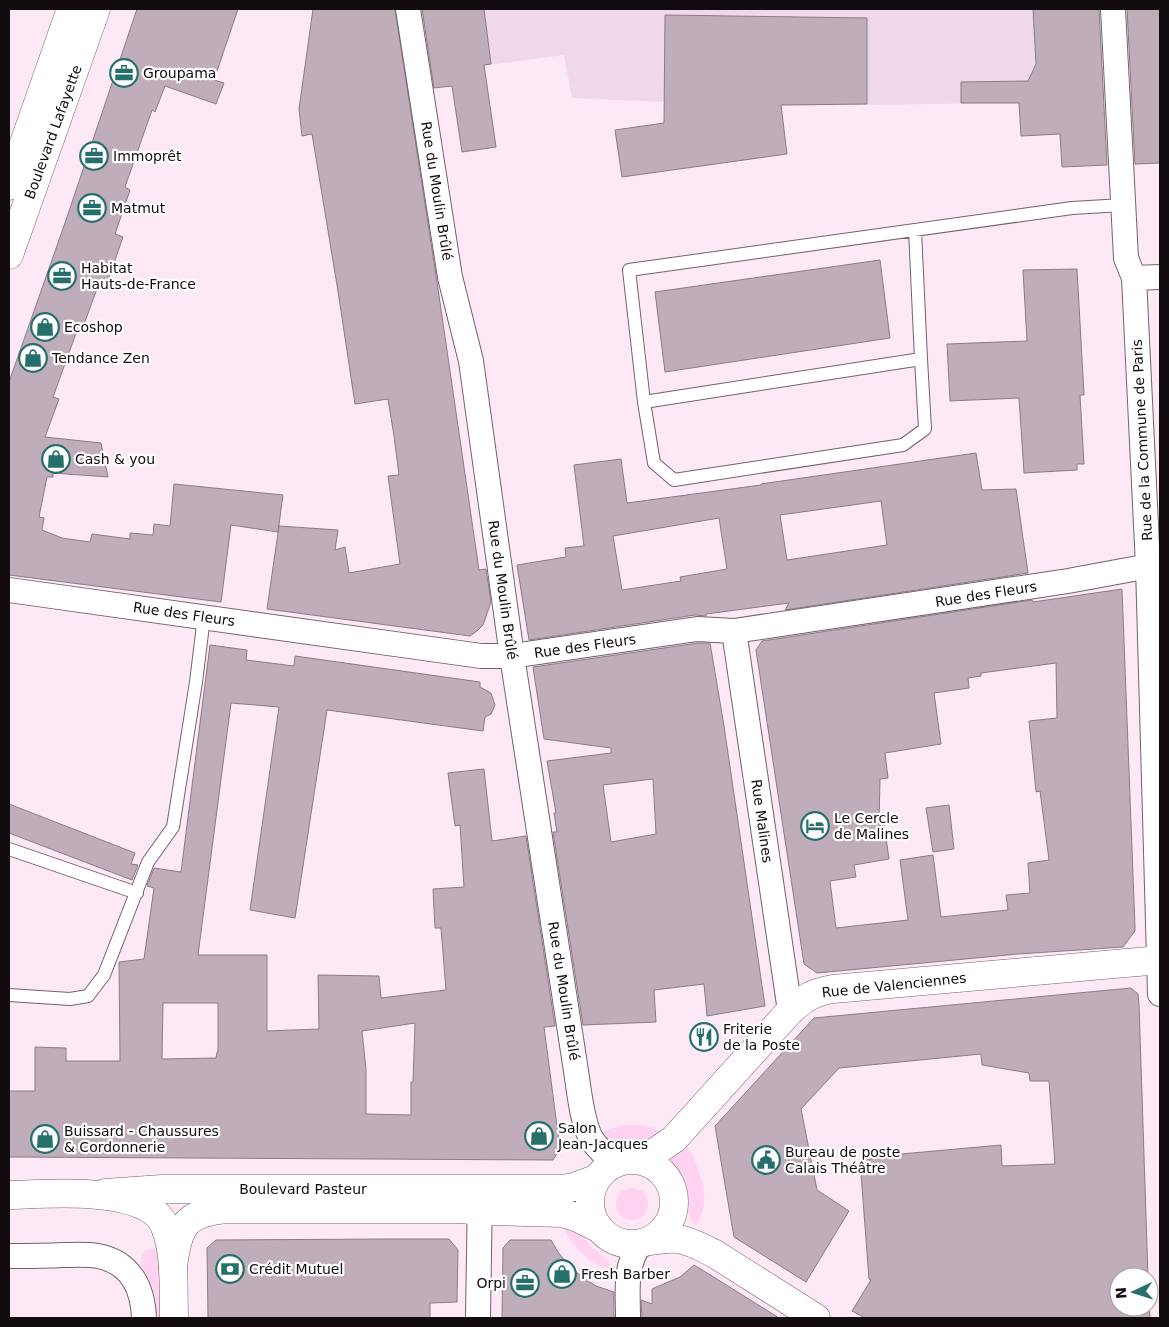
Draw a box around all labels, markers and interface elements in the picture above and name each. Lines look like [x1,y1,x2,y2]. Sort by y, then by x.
office icon: Groupama [109,58,139,88]
street label: Boulevard Lafayette [21,63,85,201]
place label: Groupama [143,65,216,81]
street label: Rue du Moulin Brûlé [418,120,456,262]
office icon: Immoprêt [79,141,109,171]
place label: Immoprêt [113,148,182,164]
office icon: Matmut [77,193,107,223]
place label: Matmut [111,200,166,216]
place label: Habitat Hauts-de-France [81,260,196,292]
office icon: Habitat Hauts-de-France [47,261,77,291]
shop icon: Ecoshop [30,312,60,342]
place label: Ecoshop [64,319,123,335]
street label: Rue de la Commune de Paris [1129,339,1155,541]
shop icon: Tendance Zen [18,343,48,373]
place label: Tendance Zen [51,350,150,366]
shop icon: Cash & you [41,444,71,474]
place label: Cash & you [75,451,155,467]
street label: Rue du Moulin Brûlé [485,519,521,661]
street label: Rue des Fleurs [934,578,1038,610]
street label: Rue des Fleurs [132,599,236,629]
street label: Rue des Fleurs [533,631,637,661]
street label: Rue Malines [748,778,776,864]
place label: Le Cercle de Malines [834,810,909,842]
hotel icon: Le Cercle de Malines [800,811,830,841]
street label: Rue du Moulin Brûlé [545,920,583,1062]
street label: Rue de Valenciennes [821,969,967,1001]
place label: Friterie de la Poste [723,1021,800,1053]
restaurant icon: Friterie de la Poste [689,1022,719,1052]
place label: Salon Jean-Jacques [557,1120,648,1152]
shop icon: Salon Jean-Jacques [524,1121,554,1151]
place label: Buissard - Chaussures & Cordonnerie [64,1123,219,1155]
shop icon: Buissard - Chaussures & Cordonnerie [30,1124,60,1154]
place label: Bureau de poste Calais Théâtre [785,1144,900,1176]
public building icon: Bureau de poste Calais Théâtre [751,1145,781,1175]
street label: Boulevard Pasteur [239,1181,367,1197]
bank icon: Crédit Mutuel [215,1254,245,1284]
shop icon: Fresh Barber [547,1259,577,1289]
place label: Crédit Mutuel [249,1261,343,1277]
place label: Fresh Barber [581,1266,670,1282]
north arrow [1109,1267,1159,1317]
office icon: Orpi [510,1268,540,1298]
place label: Orpi [476,1275,506,1291]
text: N [1113,1287,1129,1299]

